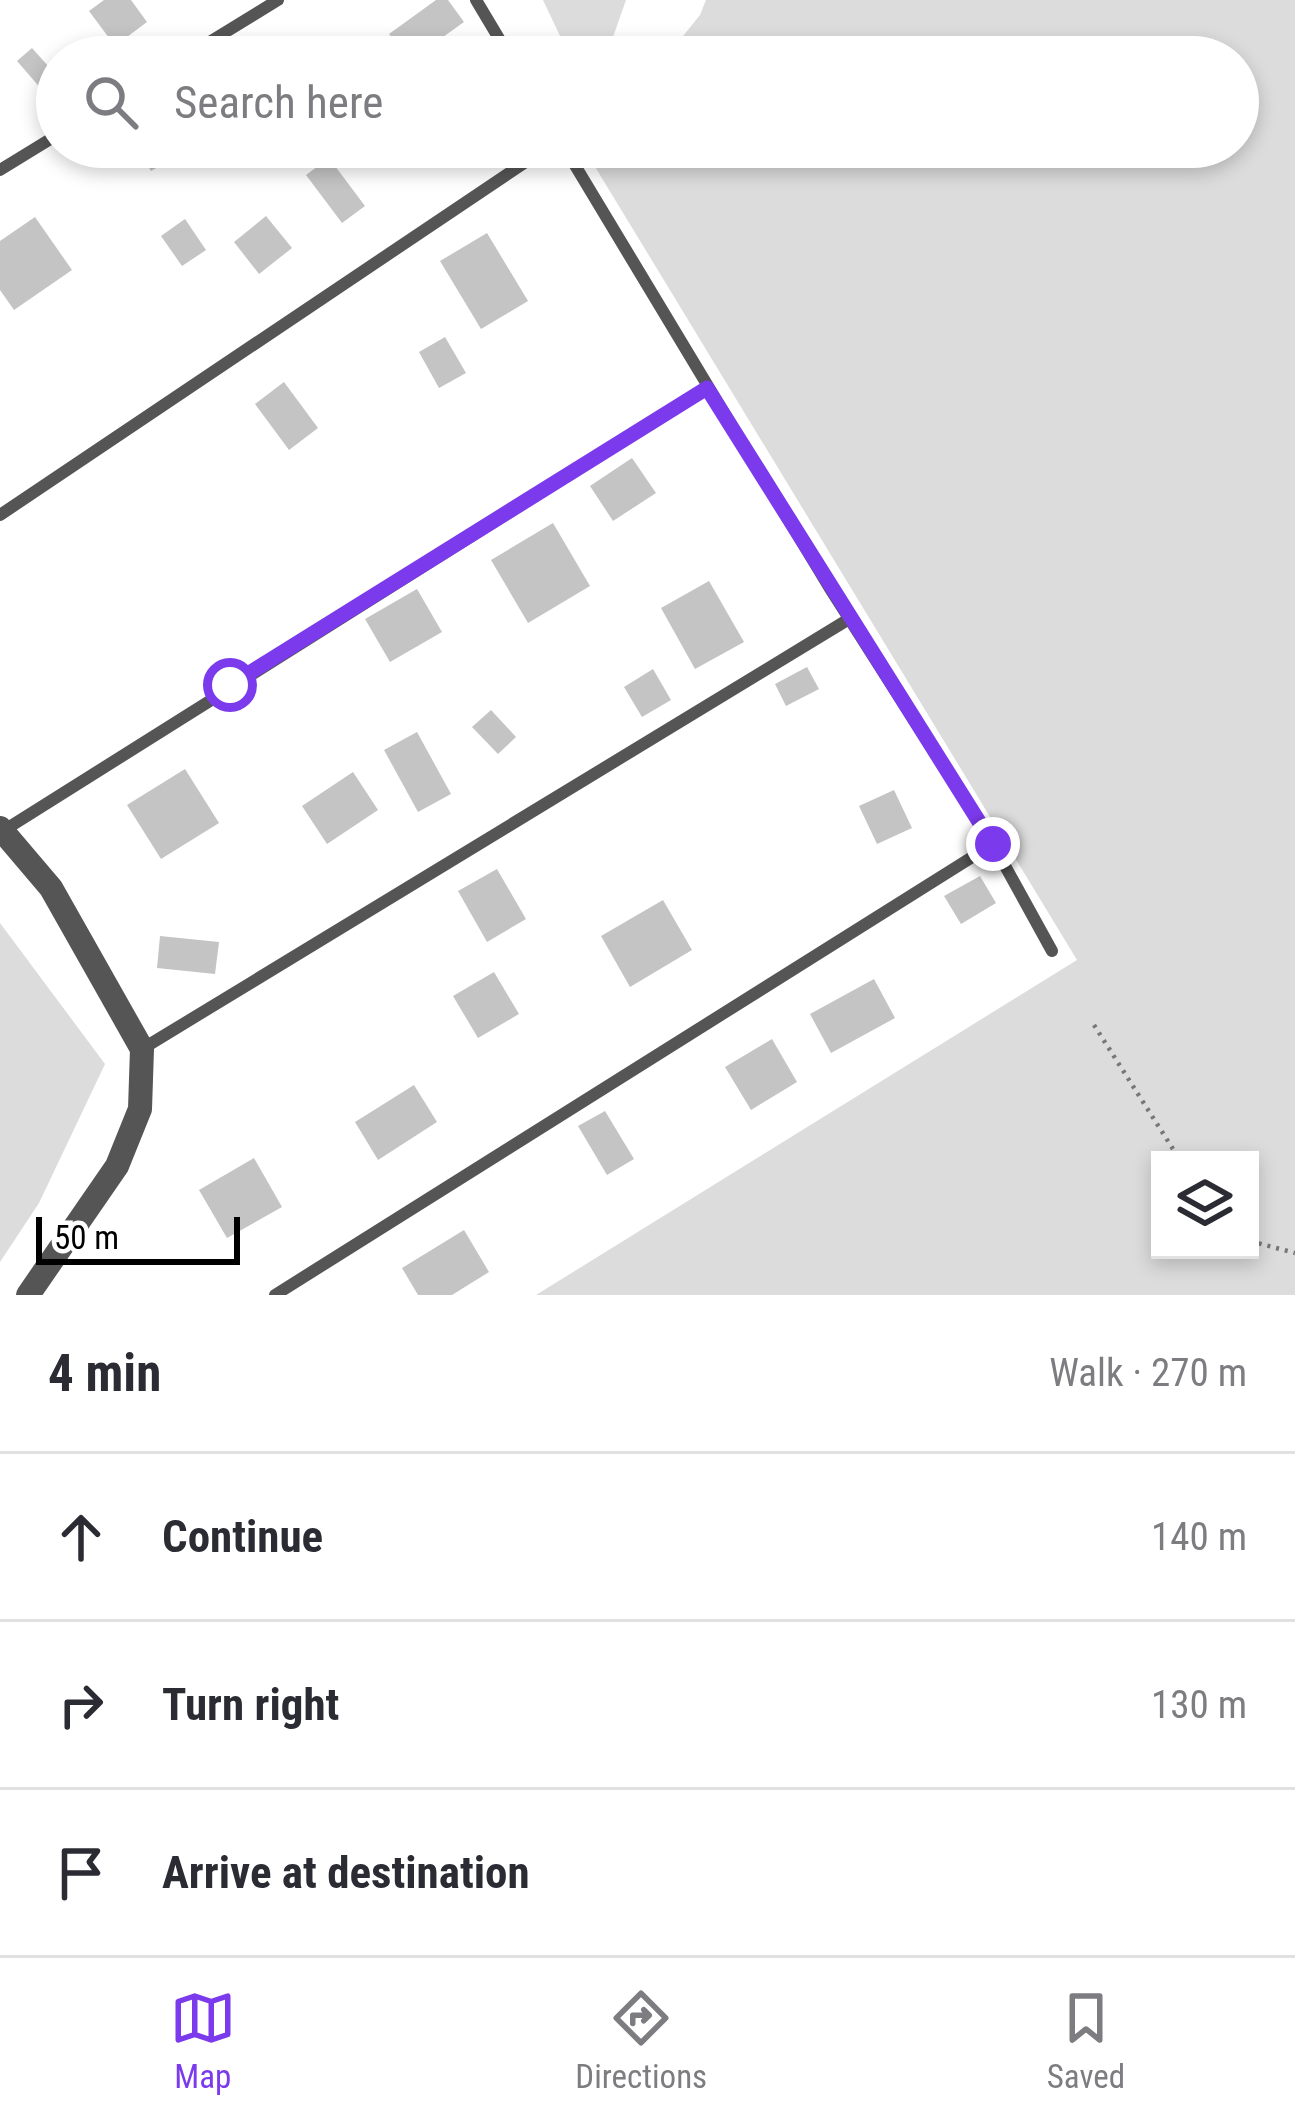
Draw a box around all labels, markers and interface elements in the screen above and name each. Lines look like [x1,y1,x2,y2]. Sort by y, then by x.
search box [36,36,1259,168]
icon: search [78,69,144,135]
text: Search here [174,76,383,129]
route start [203,658,257,712]
route end [966,817,1020,871]
map controls [1151,1151,1259,1259]
button: layers [1151,1151,1259,1259]
scale bar [36,1211,240,1264]
text: 50 m [54,1218,119,1257]
text: 4 min [48,1344,161,1403]
text: Walk · 270 m [1049,1350,1247,1396]
icon: ahead [48,1504,114,1570]
text: Continue [162,1510,323,1563]
text: 140 m [1151,1514,1247,1560]
icon: right [48,1672,114,1738]
text: Turn right [162,1678,339,1731]
text: 130 m [1151,1682,1247,1728]
icon: arrive [48,1840,114,1906]
text: Arrive at destination [162,1846,530,1899]
tab: Map [170,1985,236,2096]
tab: Directions [575,1985,707,2096]
tab: Saved [1047,1985,1125,2096]

